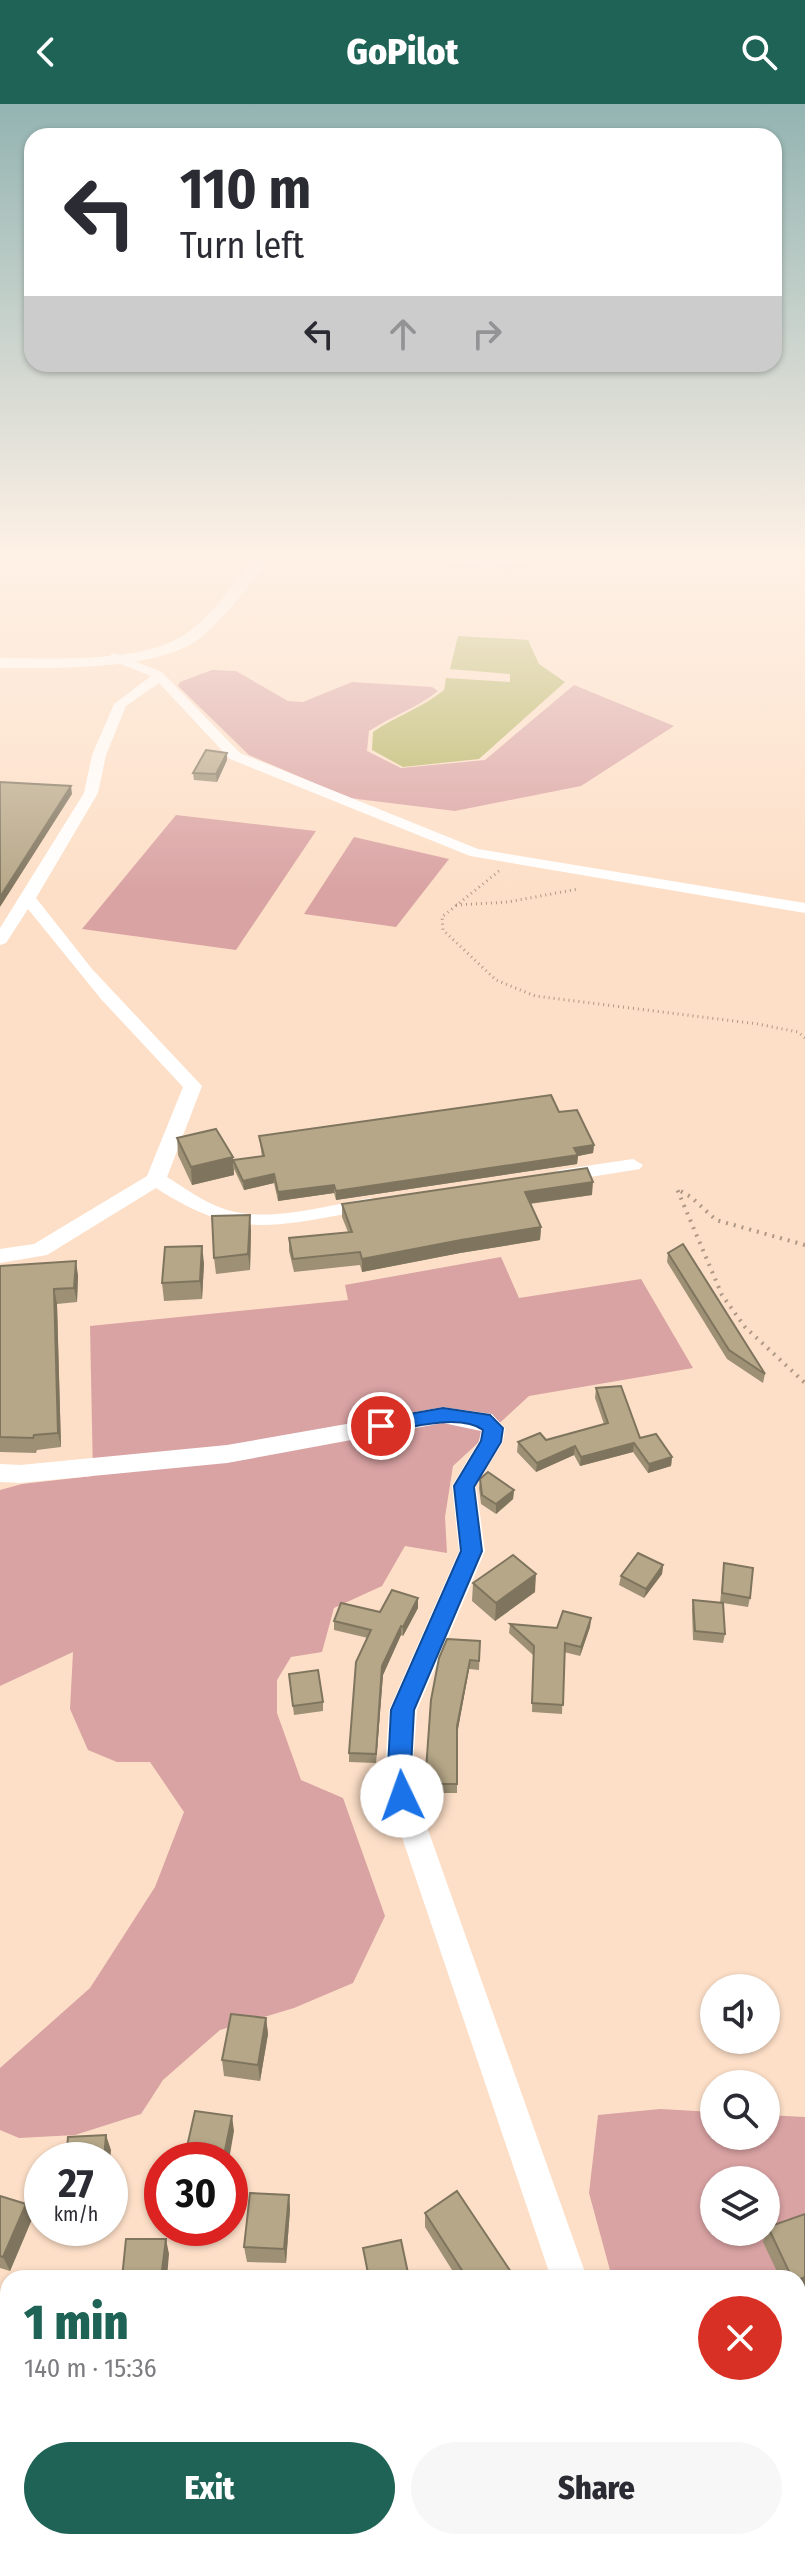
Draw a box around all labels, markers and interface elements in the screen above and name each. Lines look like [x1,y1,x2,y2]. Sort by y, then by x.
icon: back [24,30,68,74]
text: GoPilot [347,30,458,74]
icon: search [737,30,781,74]
text: 110 m [180,156,311,223]
icon: left [48,160,152,264]
text: Turn left [180,224,304,268]
icon: left [297,312,341,356]
icon: ahead [381,312,425,356]
icon: right [465,312,509,356]
pin [347,1392,415,1460]
icon: arrive [359,1404,403,1448]
position arrow [360,1754,444,1838]
map controls [700,1974,780,2246]
button: sound [700,1974,780,2054]
button: search [700,2070,780,2150]
speed limit sign: 30 [144,2142,248,2246]
text: 27 [58,2160,94,2208]
button: layers [700,2166,780,2246]
text: km/h [54,2202,98,2226]
text: 1 min [24,2294,128,2352]
button: close [698,2296,782,2380]
text: 140 m · 15:36 [24,2353,157,2384]
button: Exit [24,2442,395,2534]
button: Share [411,2442,782,2534]

